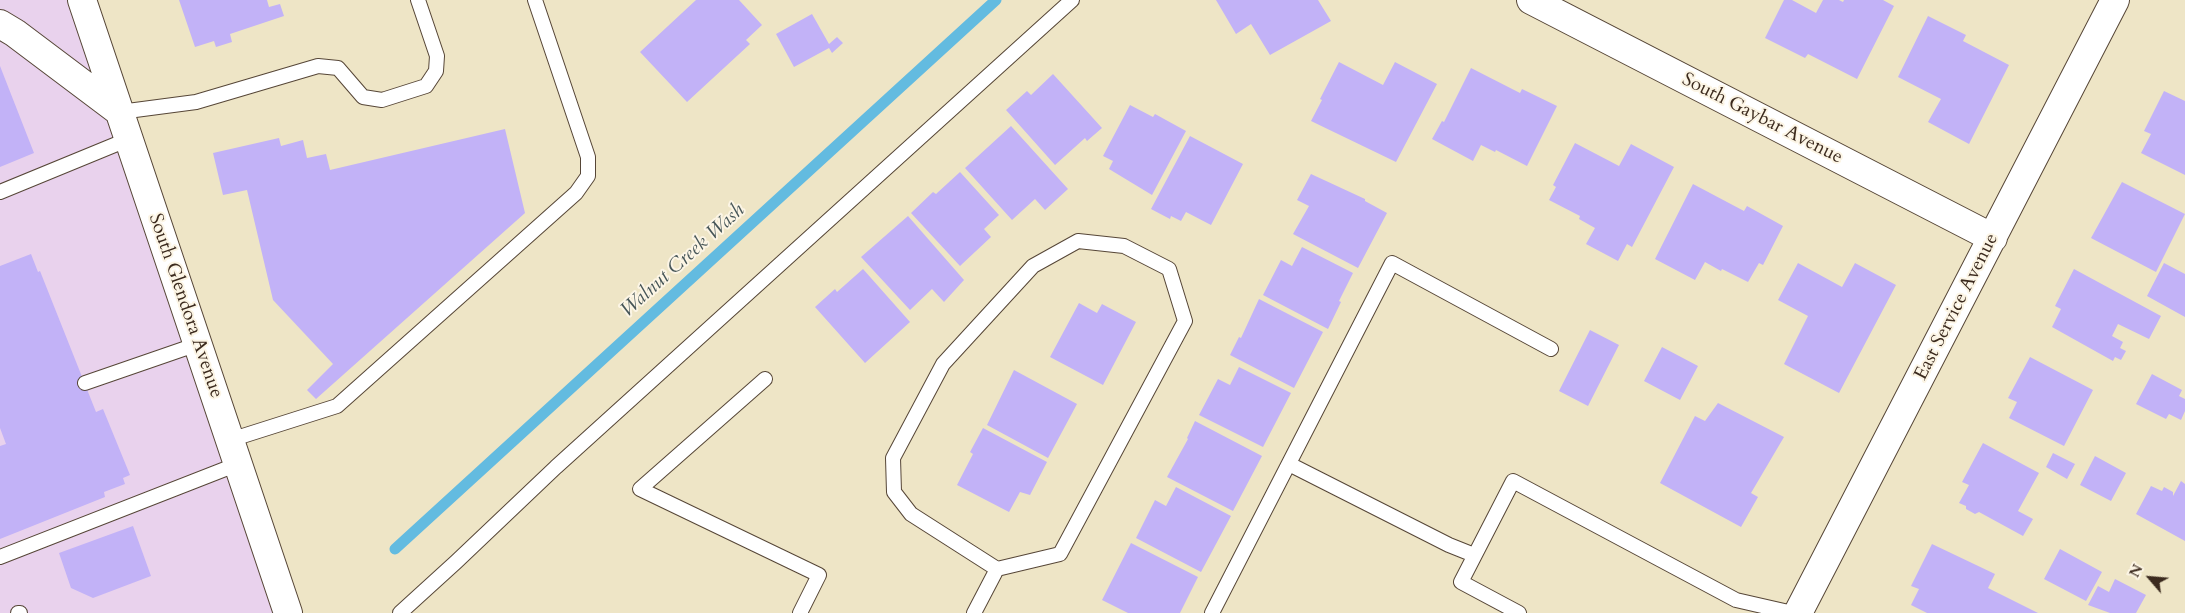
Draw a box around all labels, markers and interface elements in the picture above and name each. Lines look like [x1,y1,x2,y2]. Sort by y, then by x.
street label: South Gaybar Avenue [1678,69,1846,169]
water label: Walnut Creek Wash [616,199,750,323]
street label: South Glendora Avenue [143,211,227,401]
street label: East Service Avenue [1910,230,2004,384]
north arrow [2125,553,2175,603]
text: N [2125,561,2147,581]

